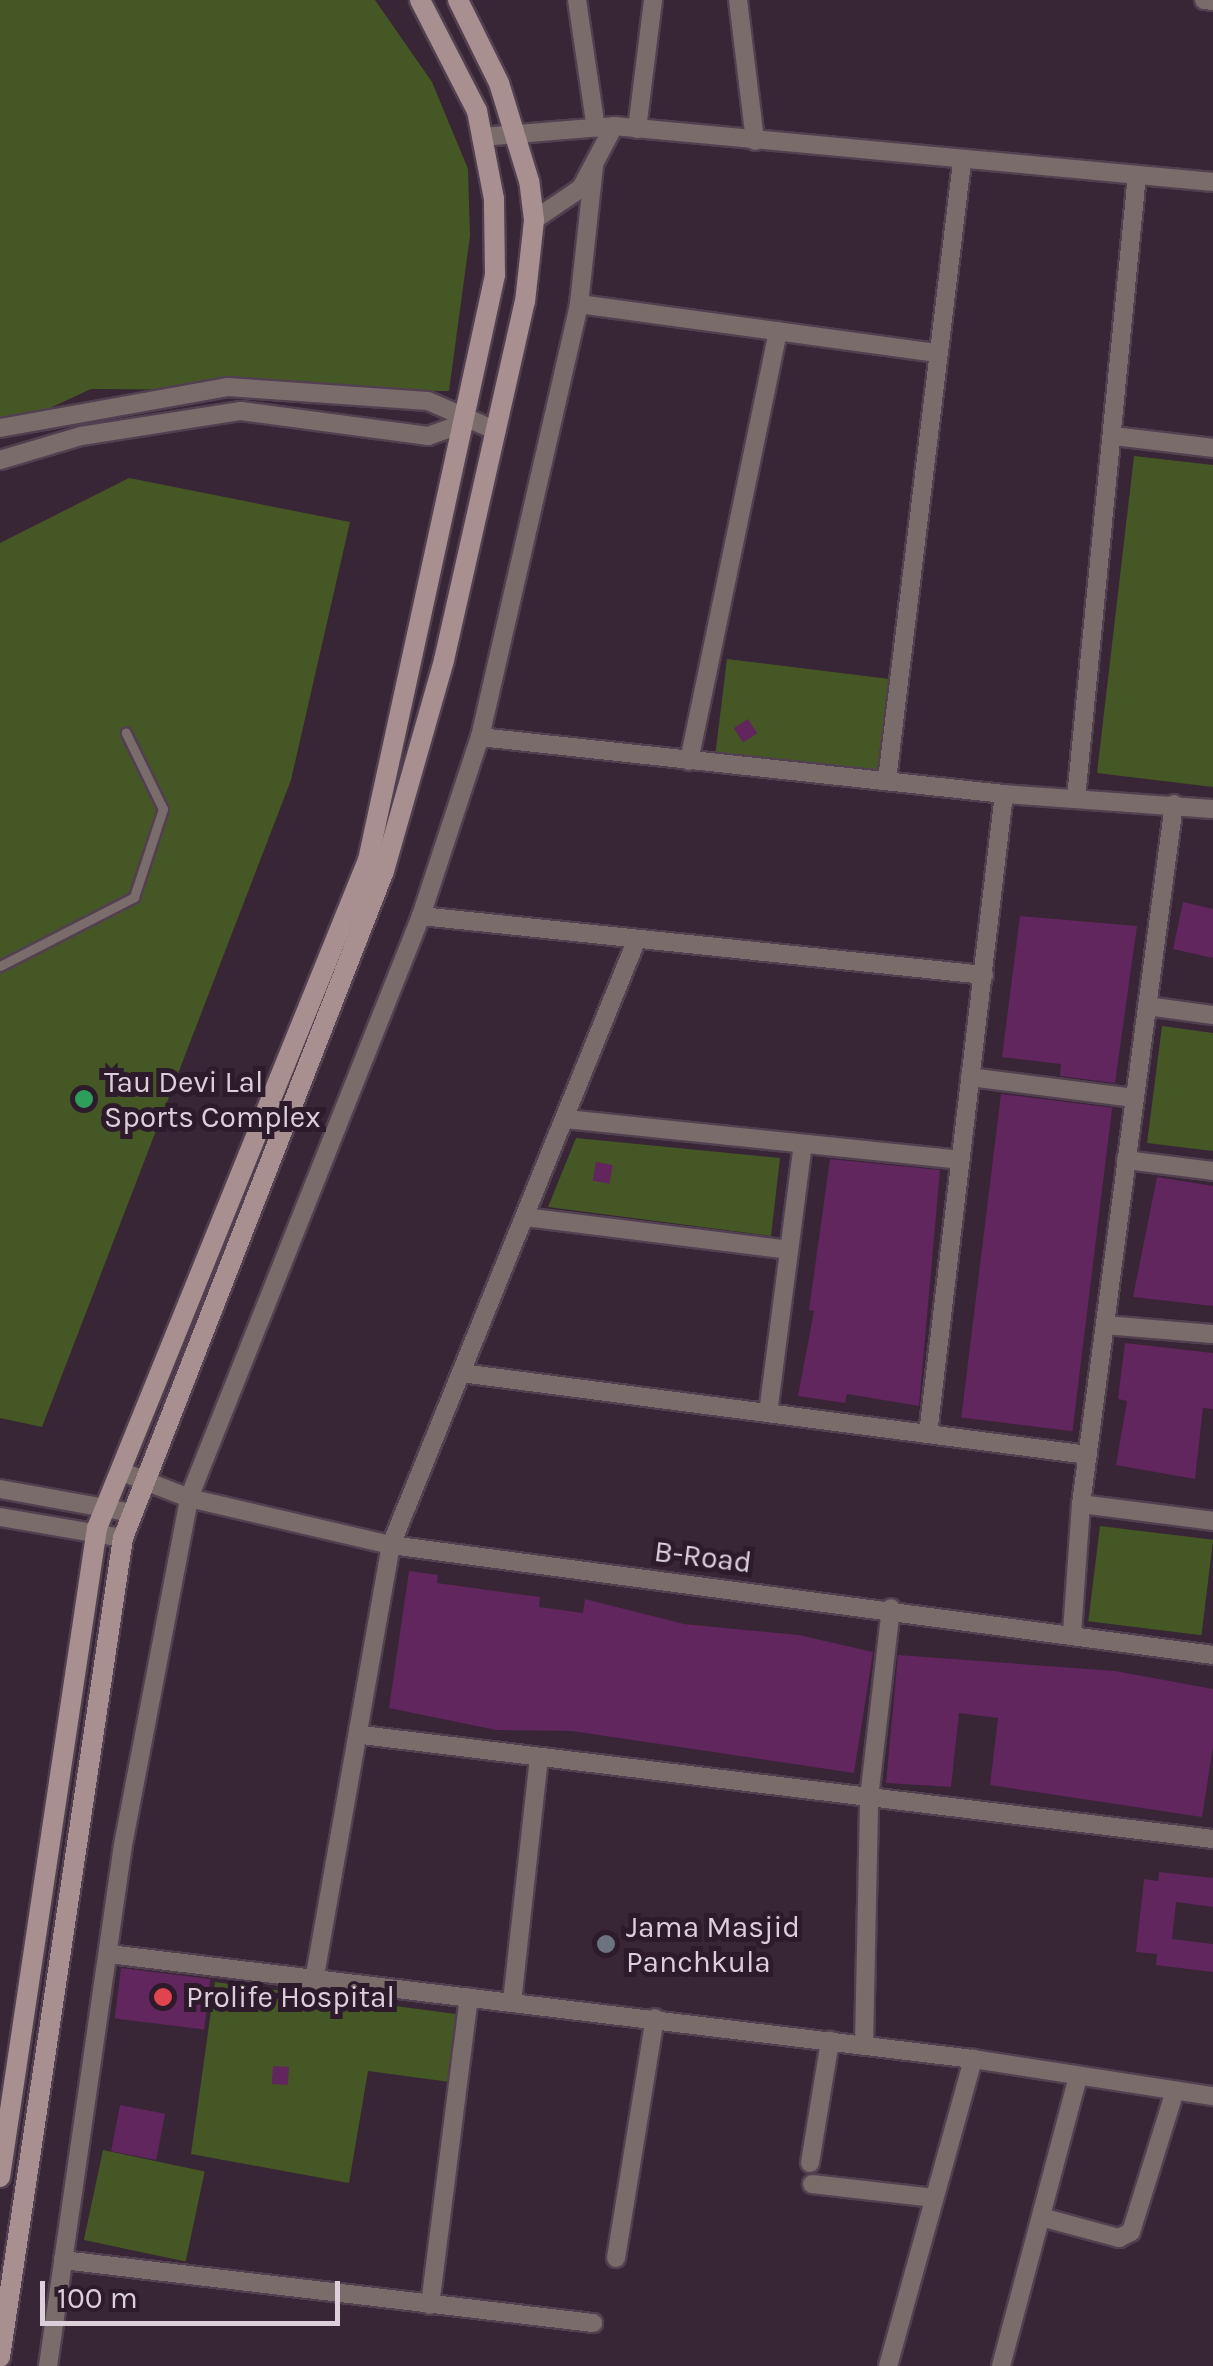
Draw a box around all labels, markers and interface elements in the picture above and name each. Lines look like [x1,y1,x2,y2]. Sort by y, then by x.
place label: Tau Devi Lal Sports Complex [104,1064,321,1134]
marker: Tau Devi Lal Sports Complex [73,1088,95,1110]
street label: B-Road [652,1533,754,1581]
place label: Jama Masjid Panchkula [626,1909,800,1980]
marker: Jama Masjid Panchkula [595,1933,617,1955]
place label: Prolife Hospital [186,1979,395,2015]
marker: Prolife Hospital [150,1984,176,2010]
scale bar [45,2261,345,2323]
text: 100 m [57,2280,138,2316]

